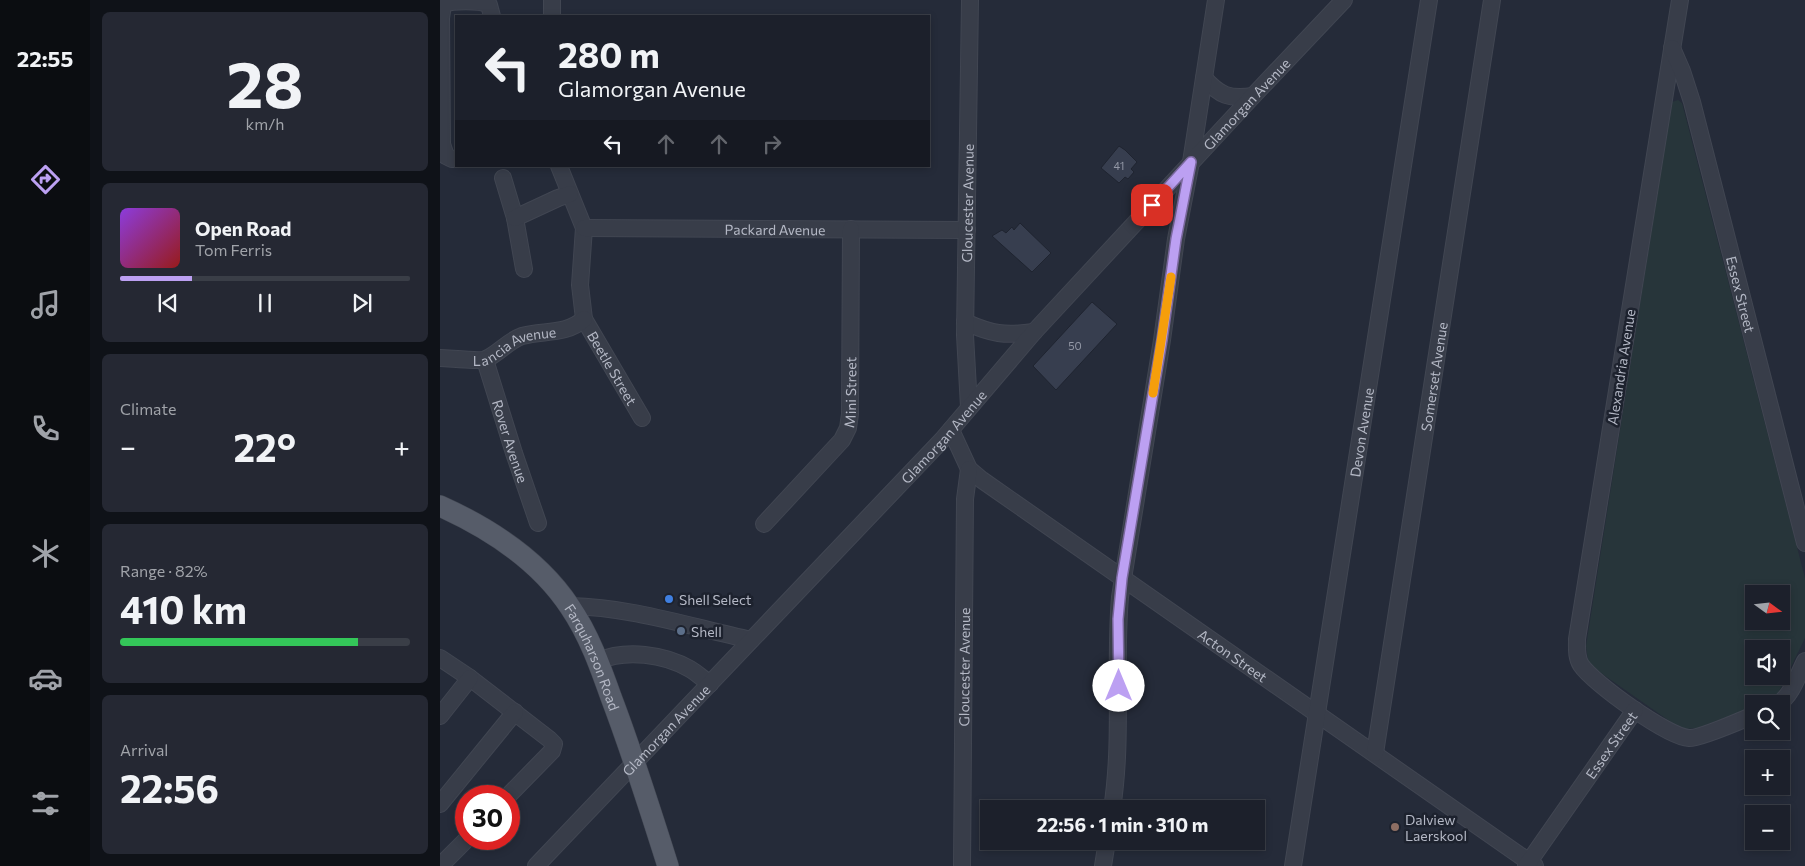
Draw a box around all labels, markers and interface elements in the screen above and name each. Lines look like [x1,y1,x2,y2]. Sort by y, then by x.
text: 280 m [558,32,660,75]
icon: left [475,35,540,100]
text: 28 [227,42,303,121]
text: 22:55 [17,45,73,72]
street label: Glamorgan Avenue [1199,54,1293,153]
text: Glamorgan Avenue [558,75,746,102]
text: km/h [246,114,284,133]
icon: left [599,130,627,158]
icon: ahead [652,130,680,158]
icon: ahead [705,130,733,158]
icon: right [758,130,786,158]
street label: Gloucester Avenue [958,144,976,263]
house number: 41 [1114,159,1124,172]
icon: directions [28,162,63,197]
pin [1131,184,1173,226]
icon: arrive [1138,191,1166,219]
text: Open Road [195,217,291,240]
street label: Packard Avenue [725,220,825,238]
text: Tom Ferris [195,240,272,259]
street label: Essex Street [1723,254,1759,334]
icon: music [28,287,63,322]
icon: previous [154,289,182,317]
icon: pause [251,289,279,317]
icon: next [348,289,376,317]
street label: Alexandria Avenue [1603,308,1639,426]
street label: Somerset Avenue [1417,321,1450,432]
street label: Lancia Avenue [473,323,557,369]
street label: Beetle Street [584,328,641,408]
house number: 50 [1068,339,1082,352]
street label: Mini Street [840,356,859,429]
street label: Glamorgan Avenue [897,386,990,487]
street label: Devon Avenue [1346,386,1377,478]
street label: Rover Avenue [489,397,532,485]
text: Climate [120,399,176,418]
icon: phone [28,411,63,446]
text: 22° [233,423,296,470]
text: − [120,429,136,463]
text: + [394,429,410,463]
icon: climate [28,536,63,571]
text: Range · 82% [120,561,208,580]
text: 410 km [120,585,247,632]
north arrow [1745,585,1790,630]
map controls [1745,585,1790,850]
place label: Shell Select [679,591,752,608]
marker: Shell Select [663,593,675,605]
street label: Farquharson Road [562,600,624,713]
street label: Gloucester Avenue [955,608,973,726]
place label: Shell [691,623,722,640]
marker: Shell [675,625,687,637]
street label: Acton Street [1195,625,1271,685]
button: sound [1745,640,1790,685]
position arrow [1092,659,1144,711]
icon: car [28,661,63,696]
street label: Glamorgan Avenue [618,681,713,779]
button: search [1745,695,1790,740]
street label: Essex Street [1581,708,1640,782]
text: Arrival [120,740,168,759]
button: + [1745,750,1790,795]
text: 22:56 [120,764,219,811]
speed limit sign: 30 [455,785,520,850]
icon: filters [28,786,63,821]
button: − [1745,805,1790,850]
place label: Dalview Laerskool [1405,811,1467,844]
text: 22:56 · 1 min · 310 m [1037,813,1208,836]
marker: Dalview Laerskool [1389,821,1401,833]

